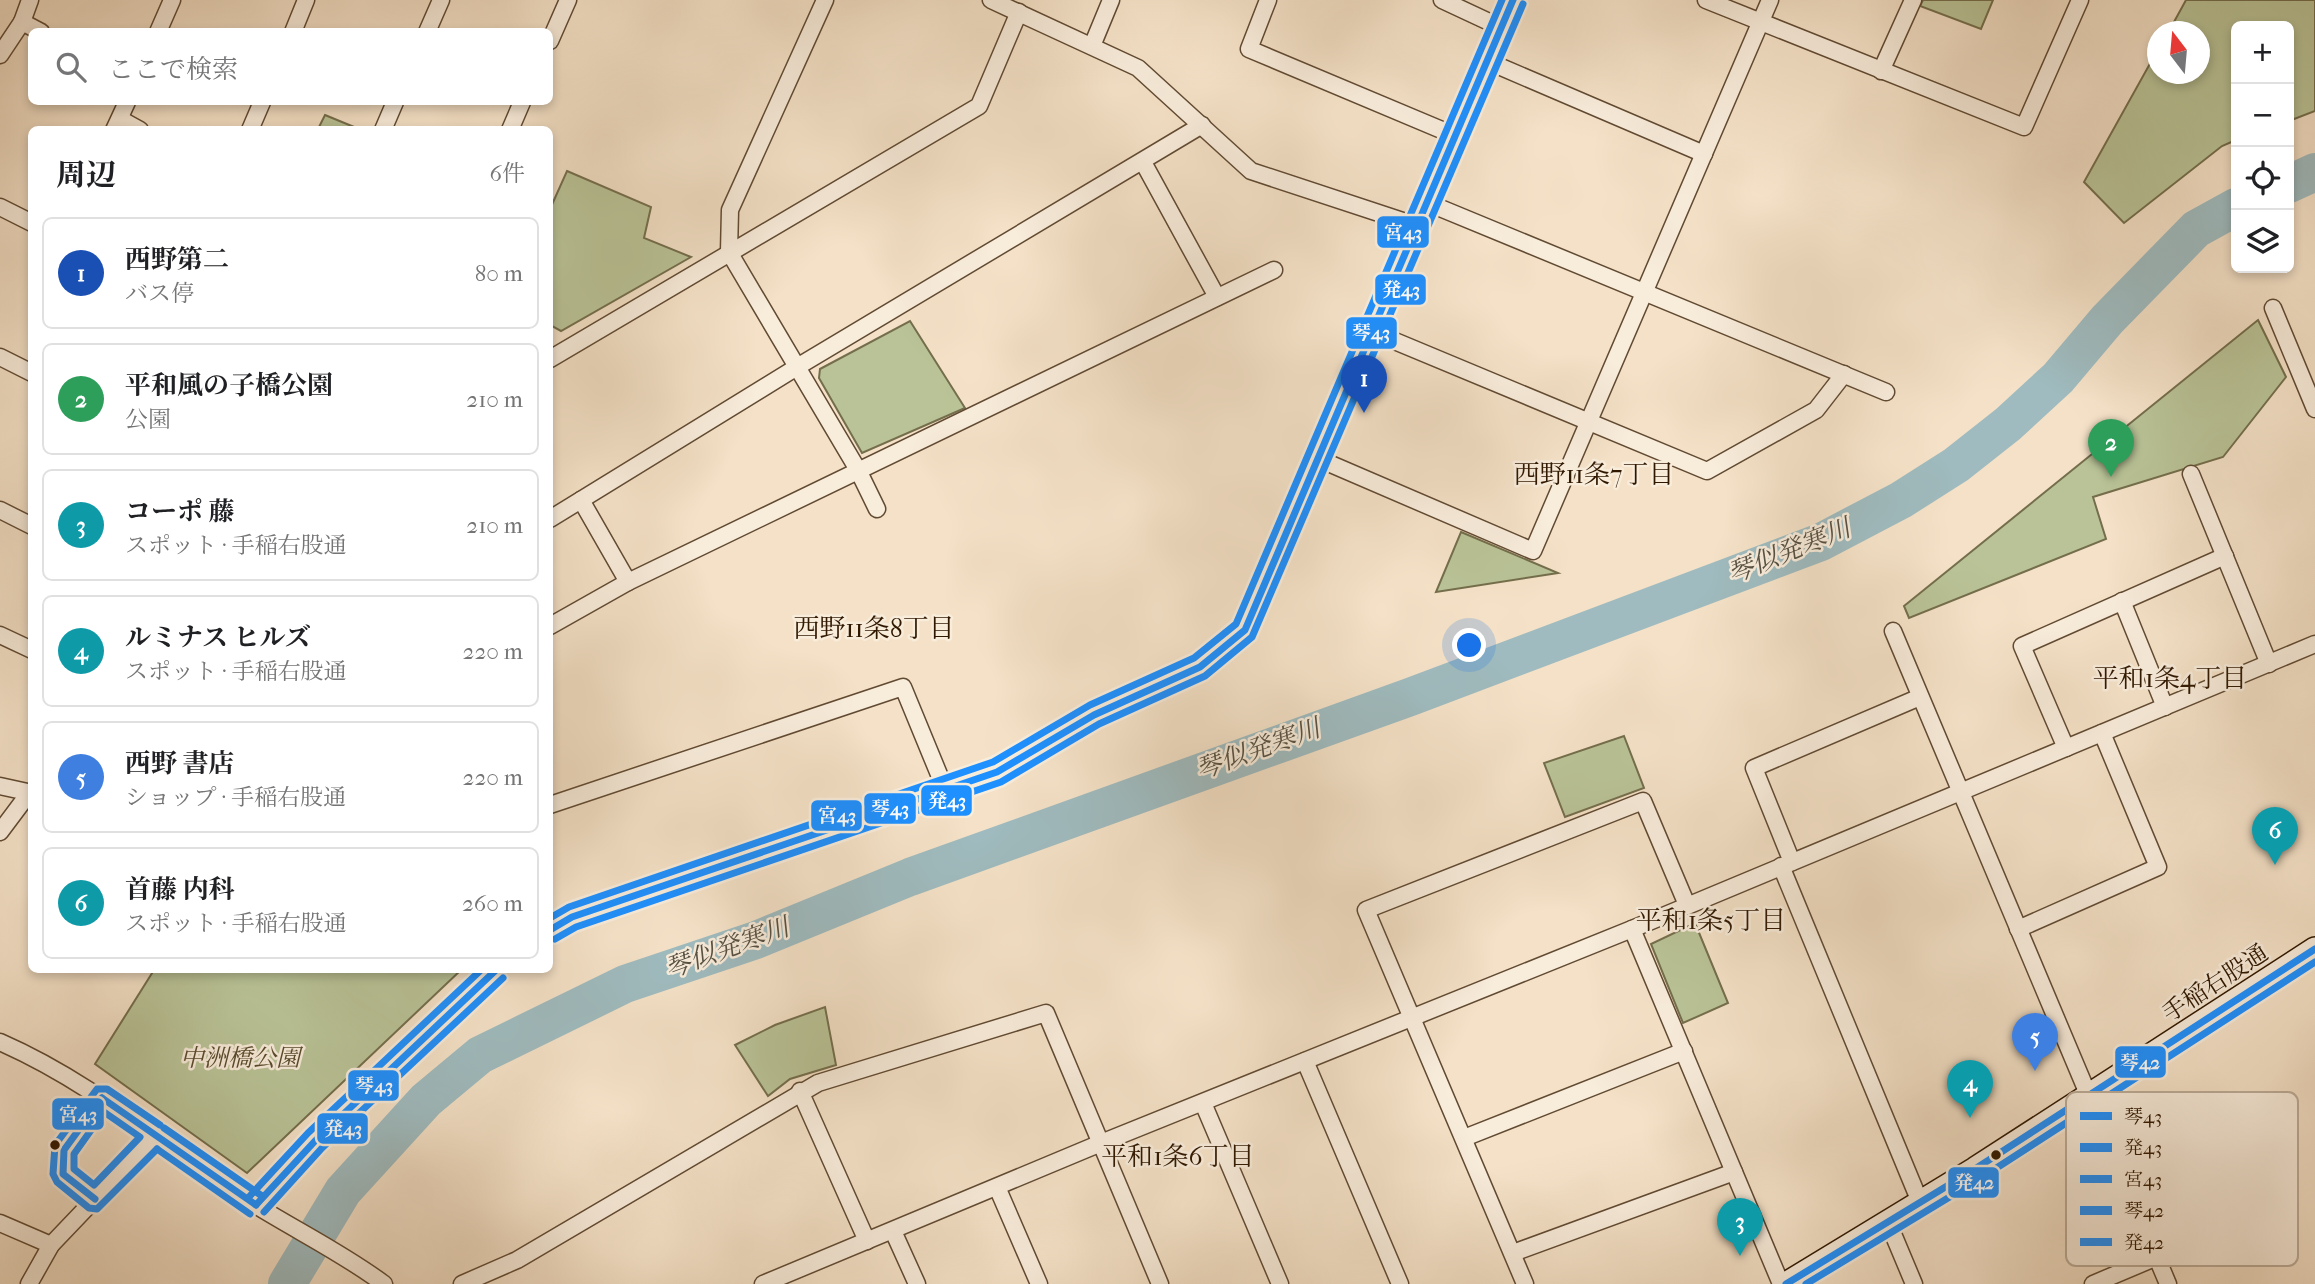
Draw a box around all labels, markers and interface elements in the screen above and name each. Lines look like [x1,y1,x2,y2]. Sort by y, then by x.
north arrow [2147,21,2210,84]
map controls [2231,21,2294,273]
button: + [2231,21,2294,84]
search box [28,28,553,105]
icon: search [52,48,90,86]
text: ここで検索 [108,54,238,85]
button: − [2231,84,2294,147]
button: locate [2231,147,2294,210]
text: 周辺 [56,158,116,193]
text: 6件 [490,160,525,187]
button: layers [2231,210,2294,273]
line badge: 宮43 [1376,215,1430,249]
text: 宮43 [1384,222,1422,244]
text: 西野第二 [125,244,229,275]
text: 1 [77,260,85,287]
text: 80 m [475,260,523,287]
line badge: 発43 [1374,273,1427,306]
text: 発43 [1382,279,1420,301]
text: バス停 [125,280,194,307]
line badge: 琴43 [1345,316,1398,350]
text: 琴43 [1352,322,1390,344]
pin: 1 [1341,355,1387,413]
text: 平和風の子橋公園 [125,370,333,401]
text: 2 [75,386,87,413]
text: 210 m [466,386,523,413]
text: 公園 [125,406,171,433]
pin: 2 [2088,419,2134,477]
district label: 西野11条7丁目 [1513,459,1675,490]
text: コーポ 藤 [125,496,235,527]
water label: 琴似発寒川 [1723,511,1858,590]
text: 3 [76,512,86,539]
text: 210 m [466,512,523,539]
text: スポット · 手稲右股通 [125,532,347,559]
district label: 西野11条8丁目 [793,613,955,644]
text: ルミナス ヒルズ [125,622,311,653]
your location [1452,628,1486,662]
text: 4 [74,638,88,665]
text: 220 m [463,638,523,665]
text: スポット · 手稲右股通 [125,658,347,685]
district label: 平和1条4丁目 [2093,663,2247,694]
water label: 琴似発寒川 [1192,711,1327,786]
text: 西野 書店 [125,748,235,779]
text: 5 [76,764,86,791]
text: 220 m [463,764,523,791]
text: ショップ · 手稲右股通 [125,784,346,811]
line badge: 発43 [920,784,973,817]
text: 発43 [928,790,966,812]
line badge: 琴43 [863,792,917,825]
text: 琴43 [871,798,909,820]
line badge: 宮43 [810,799,863,832]
text: 宮43 [818,805,856,827]
pin: 6 [2252,807,2298,865]
text: 首藤 内科 [125,874,235,905]
text: 6 [75,890,87,917]
text: 260 m [462,890,523,917]
district label: 平和1条5丁目 [1636,905,1786,936]
text: スポット · 手稲右股通 [125,910,347,937]
water label: 琴似発寒川 [661,910,796,985]
street label: 手稲右股通 [2157,939,2273,1027]
pin: 5 [2012,1013,2058,1071]
park label: 中洲橋公園 [180,1044,304,1072]
line badge: 琴42 [2114,1045,2167,1079]
text: 琴42 [2120,1052,2160,1074]
pin: 4 [1947,1060,1993,1118]
line badge: 琴43 [347,1069,400,1102]
text: 琴43 [355,1075,393,1097]
legend [2066,1092,2298,1266]
line badge: 宮43 [51,1097,105,1131]
text: 宮43 [59,1104,97,1126]
text: 琴43 [2124,1106,2162,1128]
line badge: 発43 [316,1112,369,1145]
text: 発43 [324,1118,362,1140]
text: 発43 [2124,1137,2162,1159]
unlabelled marker [48,1138,62,1152]
district label: 平和1条6丁目 [1101,1141,1255,1172]
unlabelled marker [1989,1148,2003,1162]
line badge: 発42 [1947,1166,2000,1199]
text: 宮43 [2124,1169,2162,1191]
text: 発42 [1954,1172,1994,1194]
pin: 3 [1717,1198,1763,1256]
text: 琴42 [2124,1200,2164,1222]
text: 発42 [2124,1232,2164,1254]

